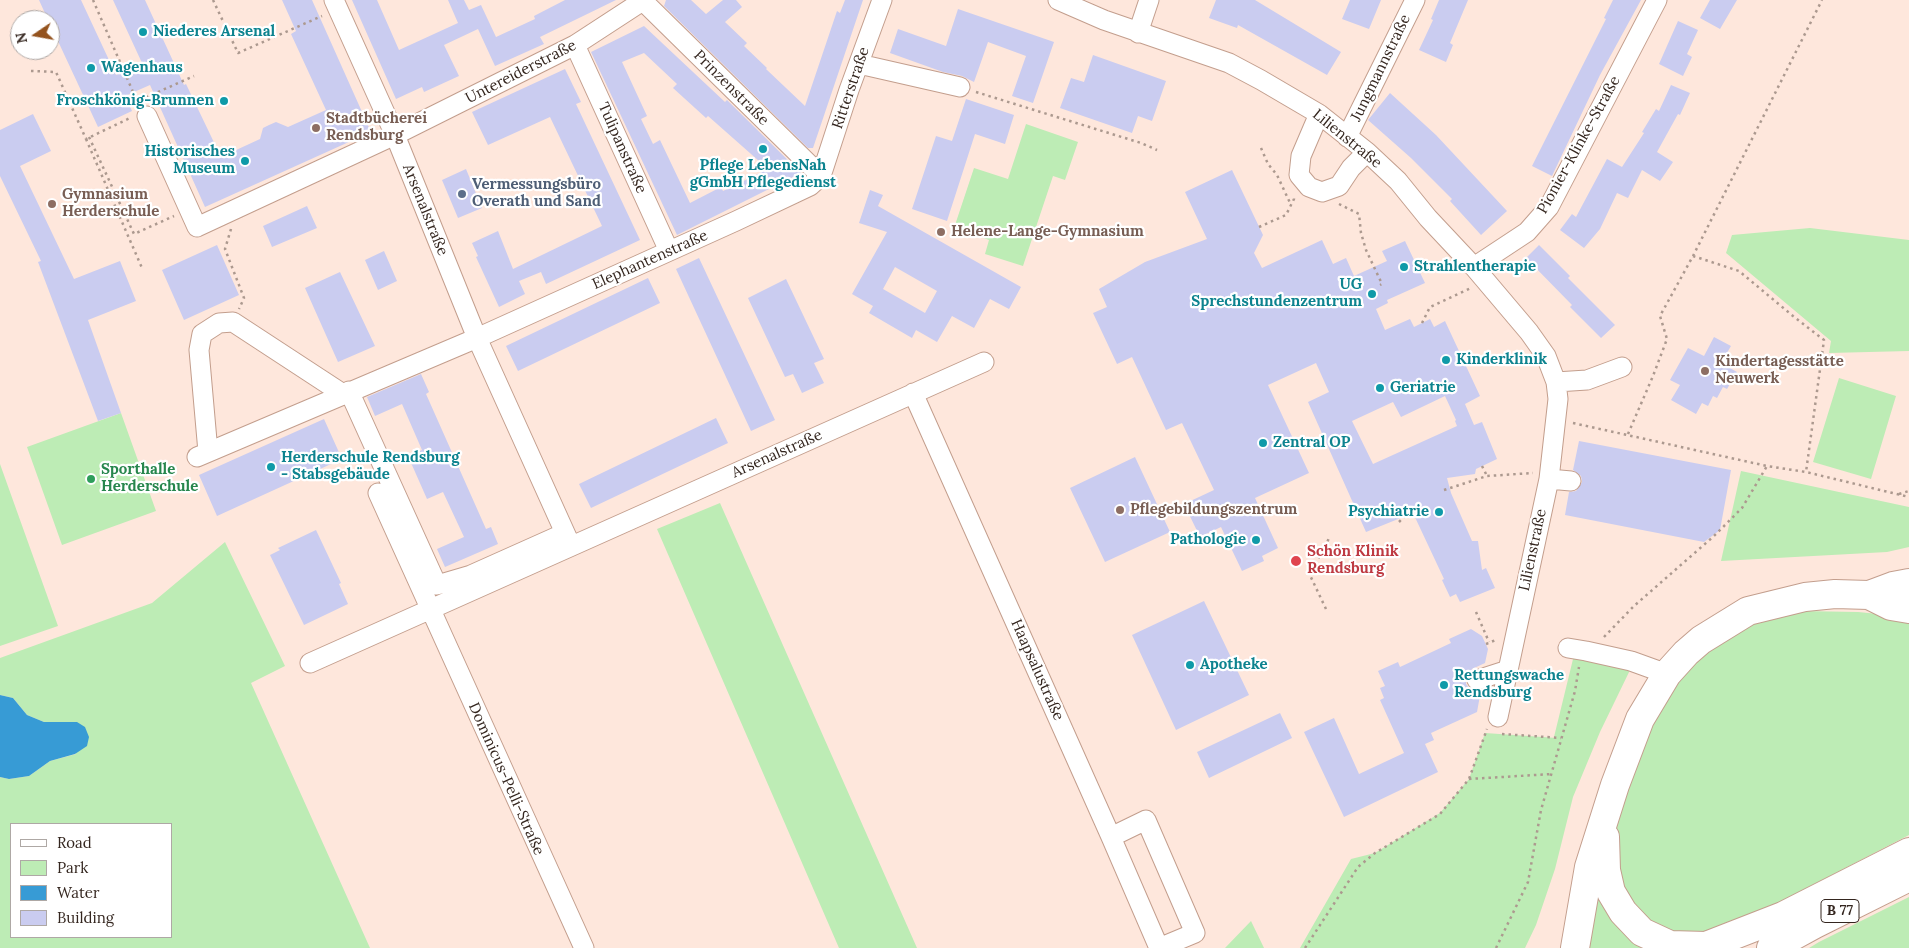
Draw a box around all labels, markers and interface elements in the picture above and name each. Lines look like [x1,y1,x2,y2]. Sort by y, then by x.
north arrow [10,10,60,60]
street label: Jungmannstraße [1347,12,1415,124]
place label: Niederes Arsenal [153,23,275,41]
marker: Niederes Arsenal [137,26,149,38]
text: N [11,31,31,45]
street label: Untereiderstraße [463,36,579,108]
street label: Ritterstraße [829,45,873,131]
street label: Prinzenstraße [690,47,772,129]
place label: Wagenhaus [101,59,183,77]
marker: Wagenhaus [85,62,97,74]
street label: Pionier-Klinke-Straße [1534,73,1624,217]
place label: Froschkönig-Brunnen [56,92,214,110]
marker: Froschkönig-Brunnen [218,95,230,107]
street label: Tulipanstraße [594,100,650,196]
street label: Lilienstraße [1309,106,1385,172]
place label: Stadtbücherei Rendsburg [326,110,427,145]
marker: Stadtbücherei Rendsburg [310,122,322,134]
place label: Historisches Museum [144,143,235,178]
marker: Pflege LebensNah gGmbH Pflegedienst [757,143,769,155]
marker: Historisches Museum [239,155,251,167]
place label: Pflege LebensNah gGmbH Pflegedienst [690,157,836,192]
street label: Arsenalstraße [398,162,452,258]
place label: Vermessungsbüro Overath und Sand [472,176,601,211]
place label: Gymnasium Herderschule [62,186,159,221]
marker: Vermessungsbüro Overath und Sand [456,188,468,200]
marker: Gymnasium Herderschule [46,198,58,210]
place label: Helene-Lange-Gymnasium [951,223,1144,241]
street label: Elephantenstraße [589,226,711,294]
marker: Helene-Lange-Gymnasium [935,226,947,238]
place label: Strahlentherapie [1414,258,1536,276]
marker: Strahlentherapie [1398,261,1410,273]
place label: UG Sprechstundenzentrum [1191,276,1362,311]
marker: UG Sprechstundenzentrum [1366,288,1378,300]
place label: Kinderklinik [1456,351,1547,369]
place label: Kindertagesstätte Neuwerk [1715,353,1844,388]
marker: Kinderklinik [1440,354,1452,366]
marker: Kindertagesstätte Neuwerk [1699,365,1711,377]
place label: Geriatrie [1390,379,1456,397]
marker: Geriatrie [1374,382,1386,394]
street label: Arsenalstraße [729,426,825,482]
place label: Zentral OP [1273,434,1350,452]
marker: Zentral OP [1257,437,1269,449]
place label: Herderschule Rendsburg - Stabsgebäude [281,449,460,484]
place label: Sporthalle Herderschule [101,461,198,496]
marker: Herderschule Rendsburg - Stabsgebäude [265,461,277,473]
marker: Sporthalle Herderschule [85,473,97,485]
place label: Pflegebildungszentrum [1130,501,1297,519]
place label: Psychiatrie [1348,503,1429,521]
marker: Pflegebildungszentrum [1114,504,1126,516]
marker: Psychiatrie [1433,506,1445,518]
street label: Lilienstraße [1516,507,1550,593]
place label: Pathologie [1170,531,1246,549]
marker: Pathologie [1250,534,1262,546]
place label: Schön Klinik Rendsburg [1307,543,1399,578]
marker: Schön Klinik Rendsburg [1289,554,1303,568]
street label: Haapsalustraße [1007,617,1067,723]
place label: Apotheke [1200,656,1267,674]
marker: Apotheke [1184,659,1196,671]
place label: Rettungswache Rendsburg [1454,667,1564,702]
marker: Rettungswache Rendsburg [1438,679,1450,691]
street label: Dominicus-Pelli-Straße [464,700,548,858]
legend [10,823,172,938]
text: Road [57,833,92,852]
text: Park [57,858,88,877]
text: Water [57,883,99,902]
road number: B 77 [1821,899,1859,922]
text: Building [57,908,114,927]

